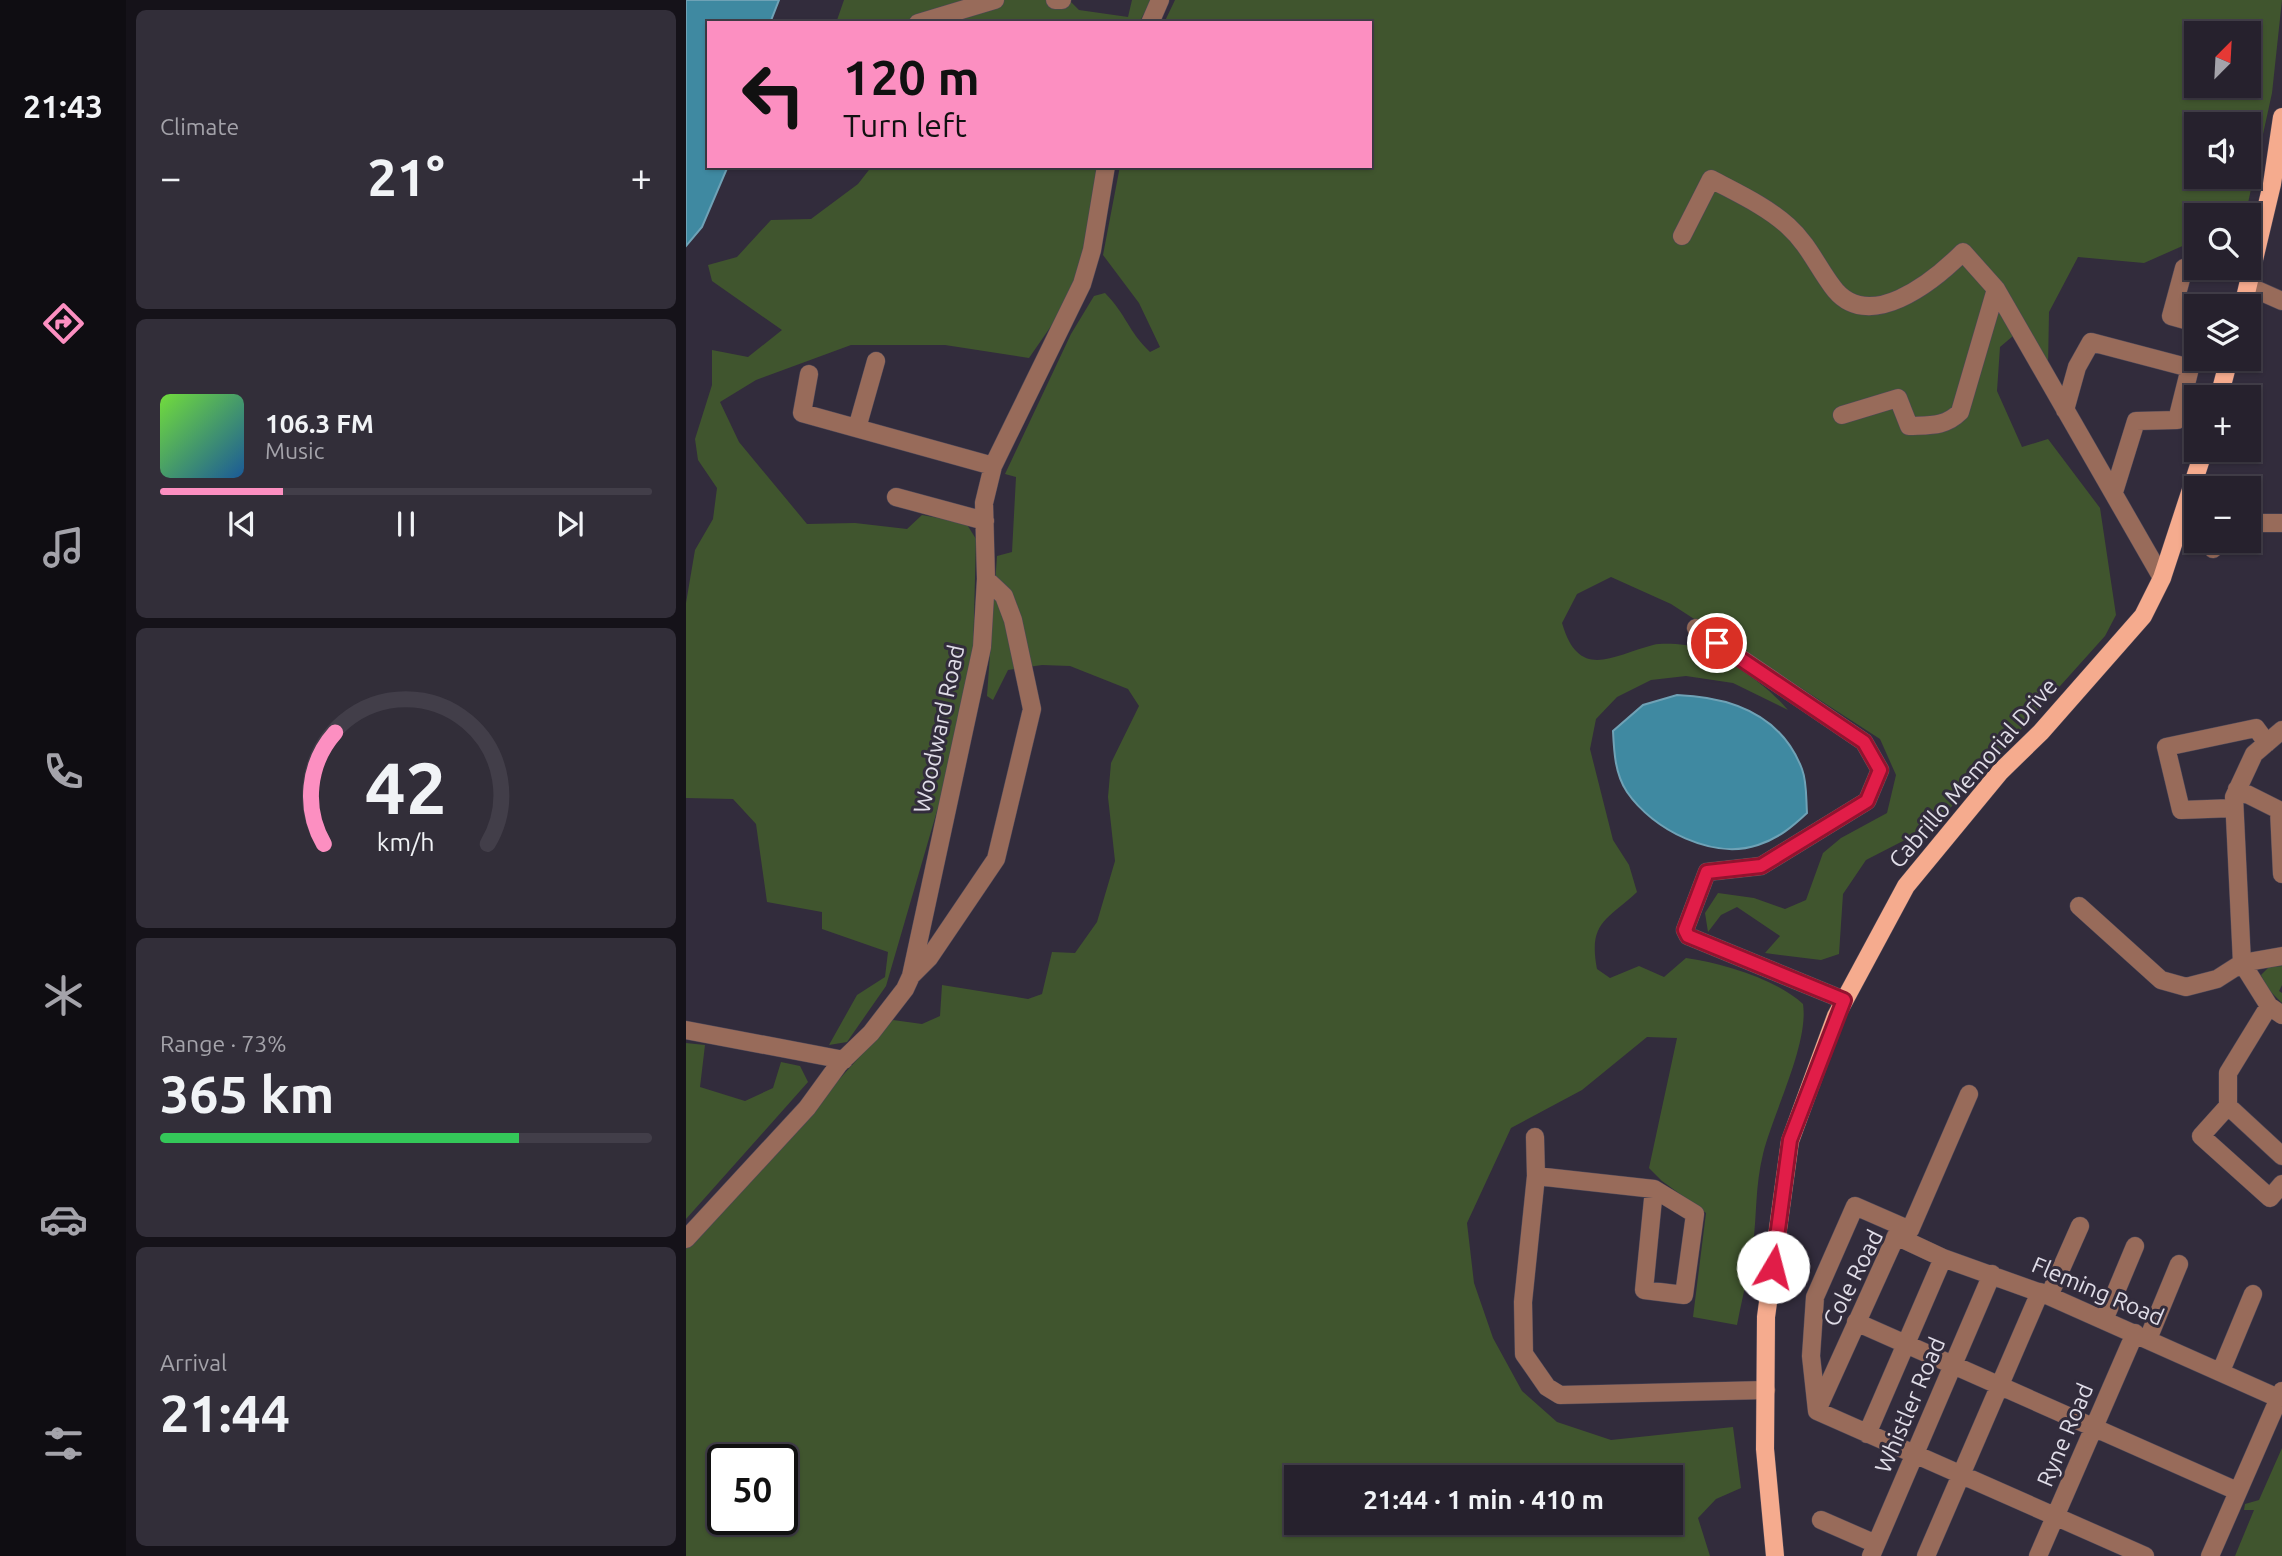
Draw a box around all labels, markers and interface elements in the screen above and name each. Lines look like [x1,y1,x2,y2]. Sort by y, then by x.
north arrow [2184,21,2261,98]
map controls [2184,21,2261,553]
icon: left [728,49,819,140]
text: 120 m [843,49,980,104]
text: 21:43 [23,88,103,124]
text: Turn left [843,107,967,143]
button: sound [2184,112,2261,189]
text: Climate [160,114,239,139]
text: 21° [367,148,445,206]
text: − [160,156,181,198]
text: + [631,156,652,198]
button: search [2184,203,2261,280]
button: layers [2184,294,2261,371]
icon: directions [39,299,88,348]
button: + [2184,385,2261,462]
text: 106.3 FM [265,409,374,438]
text: Music [265,438,324,463]
button: − [2184,476,2261,553]
icon: previous [223,505,261,543]
icon: pause [387,505,425,543]
icon: next [551,505,589,543]
icon: music [39,523,88,572]
pin [1687,613,1747,673]
icon: arrive [1698,624,1736,662]
street label: Woodward Road [908,642,969,815]
street label: Cabrillo Memorial Drive [1884,673,2062,872]
text: 42 [365,746,447,828]
icon: phone [39,747,88,796]
text: km/h [377,828,435,856]
icon: climate [39,971,88,1020]
text: Range · 73% [160,1031,287,1056]
text: 365 km [160,1065,334,1123]
icon: car [39,1195,88,1244]
street label: Cole Road [1818,1226,1887,1330]
position arrow [1736,1230,1810,1304]
street label: Fleming Road [2028,1252,2168,1330]
street label: Whistler Road [1870,1333,1949,1476]
text: Arrival [160,1350,227,1375]
street label: Ryne Road [2032,1379,2097,1490]
text: 21:44 [160,1384,290,1442]
icon: filters [39,1419,88,1468]
speed limit sign: 50 [707,1444,798,1535]
text: 21:44 · 1 min · 410 m [1363,1485,1604,1514]

